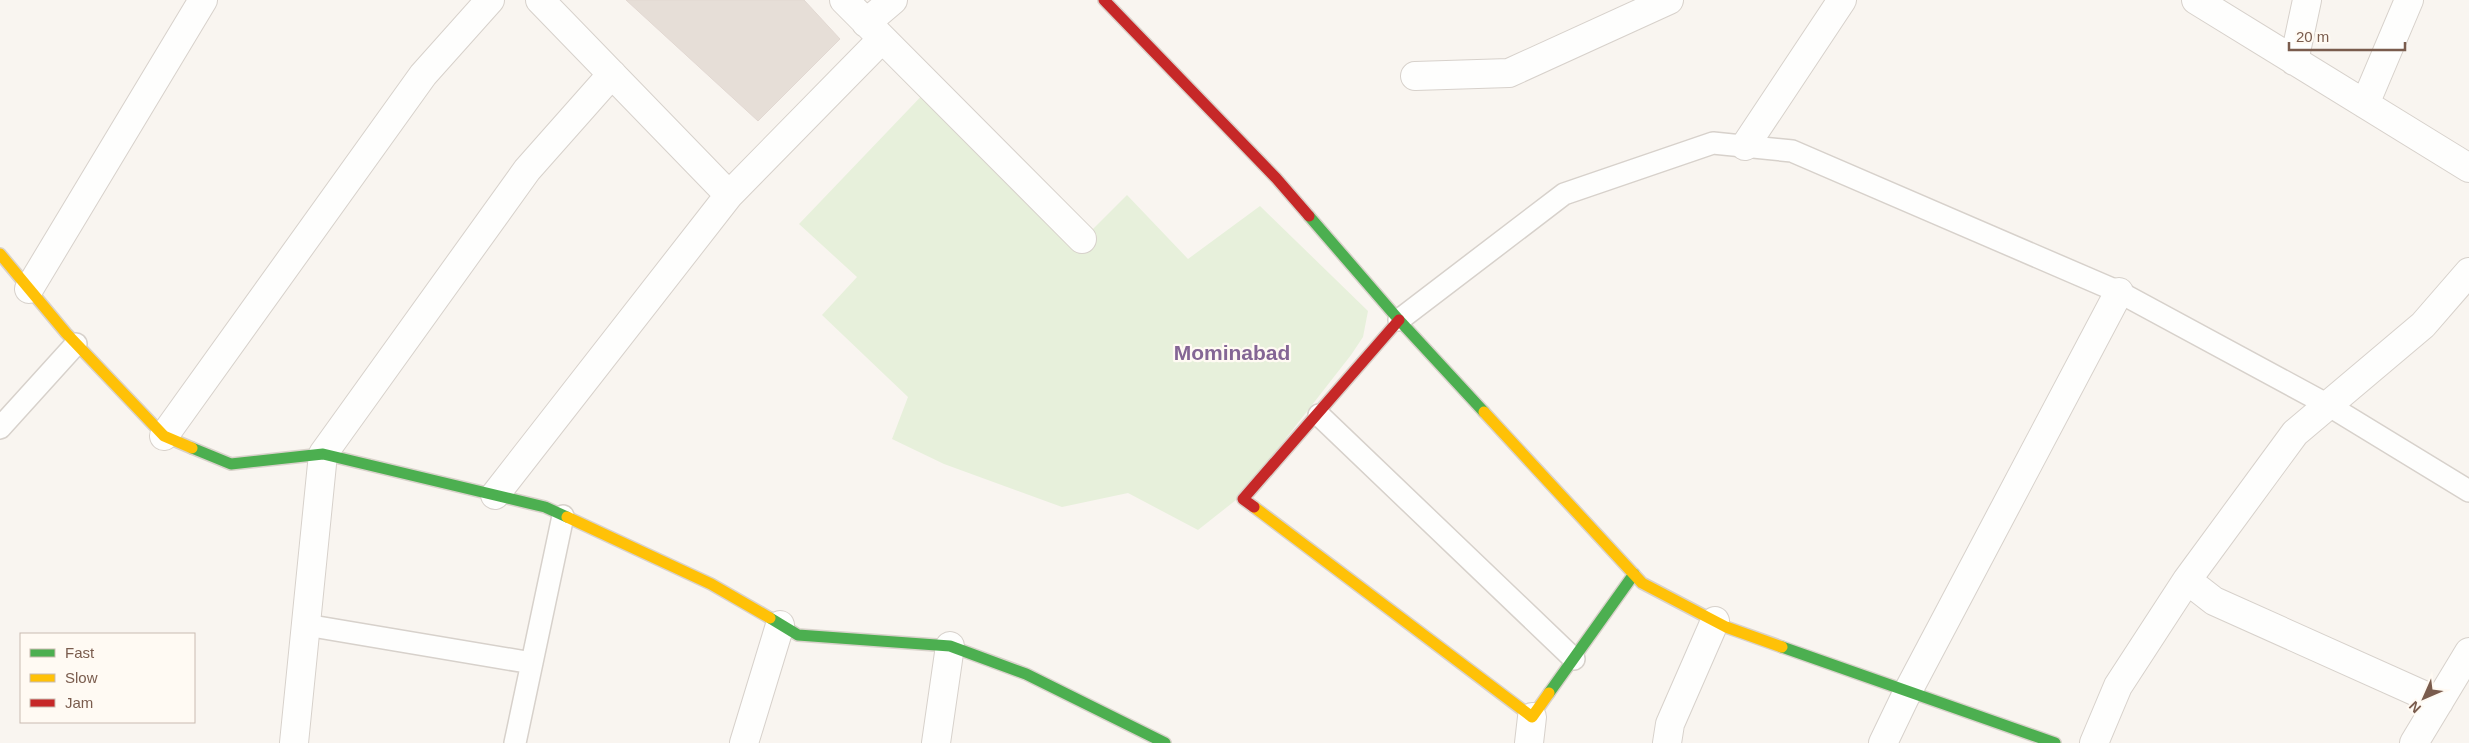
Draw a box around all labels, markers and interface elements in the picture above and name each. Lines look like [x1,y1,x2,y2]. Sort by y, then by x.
scale bar [2289,20,2405,52]
text: 20 m [2296,28,2329,45]
district label: Mominabad [1174,341,1290,364]
legend [20,633,195,723]
text: Fast [65,644,95,661]
text: Slow [65,669,98,686]
north arrow [2399,673,2449,723]
text: Jam [65,694,93,711]
text: N [2406,698,2424,716]

